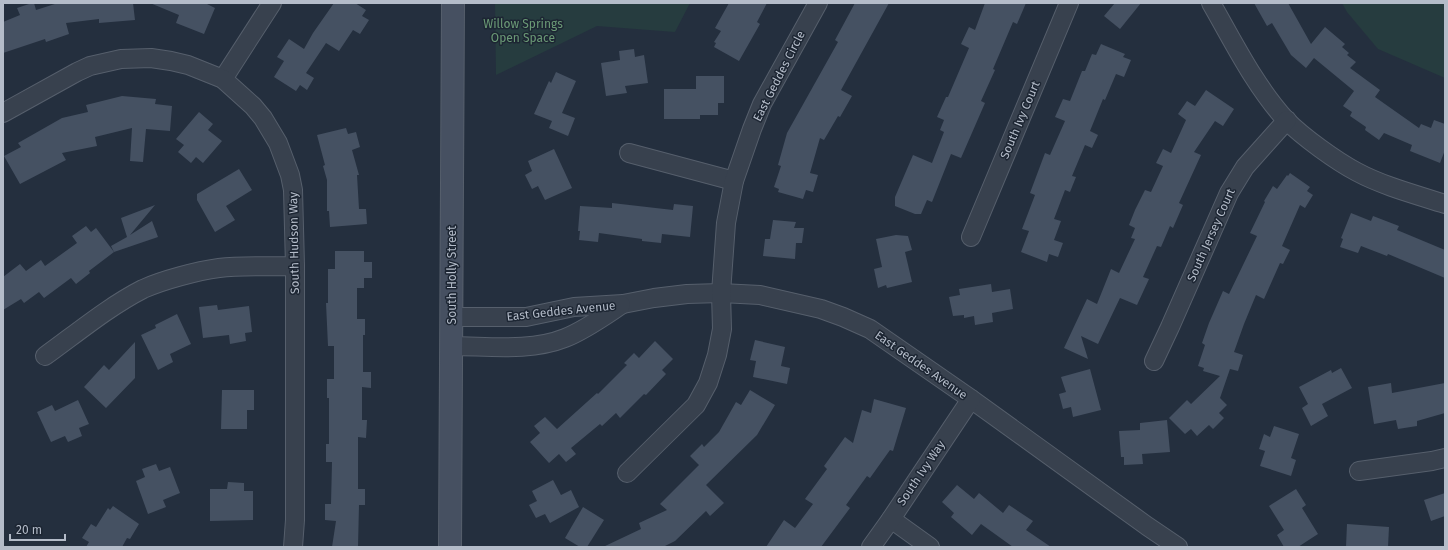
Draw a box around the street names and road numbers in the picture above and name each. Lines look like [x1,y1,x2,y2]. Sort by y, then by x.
street label: East Geddes Circle [750,28,808,124]
street label: South Ivy Court [997,78,1043,161]
street label: South Jersey Court [1184,186,1238,284]
street label: South Hudson Way [286,192,302,294]
street label: South Holly Street [445,225,459,324]
street label: East Geddes Avenue [506,298,616,324]
street label: East Geddes Avenue [872,328,970,402]
street label: South Ivy Way [894,438,948,508]

